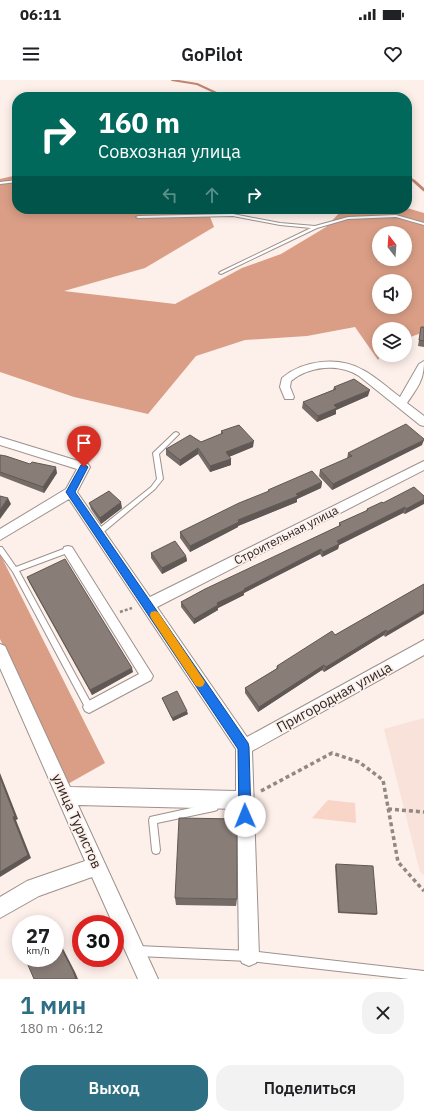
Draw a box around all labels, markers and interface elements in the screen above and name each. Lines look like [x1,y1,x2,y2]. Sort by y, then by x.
text: 06:11 [20,5,61,24]
icon: menu [20,43,42,65]
text: GoPilot [181,43,243,66]
icon: heart [382,43,404,65]
text: 160 m [98,104,180,141]
icon: right [32,108,84,160]
text: Совхозная улица [98,140,241,163]
icon: left [159,184,181,206]
icon: ahead [201,184,223,206]
icon: right [243,184,265,206]
north arrow [372,226,412,266]
map controls [372,226,412,362]
button: sound [372,274,412,314]
button: layers [372,322,412,362]
pin [67,426,101,467]
icon: arrive [73,432,95,454]
street label: Строительная улица [231,502,341,568]
street label: Пригородная улица [273,658,395,736]
street label: улица Туристов [48,771,106,871]
position arrow [224,795,266,837]
speed limit sign: 30 [72,915,124,967]
text: 27 [26,922,50,949]
text: km/h [26,944,50,957]
text: 1 мин [20,989,86,1021]
button: close [362,992,404,1034]
text: 180 m · 06:12 [20,1020,103,1037]
button: Выход [20,1065,208,1111]
button: Поделиться [216,1065,404,1111]

